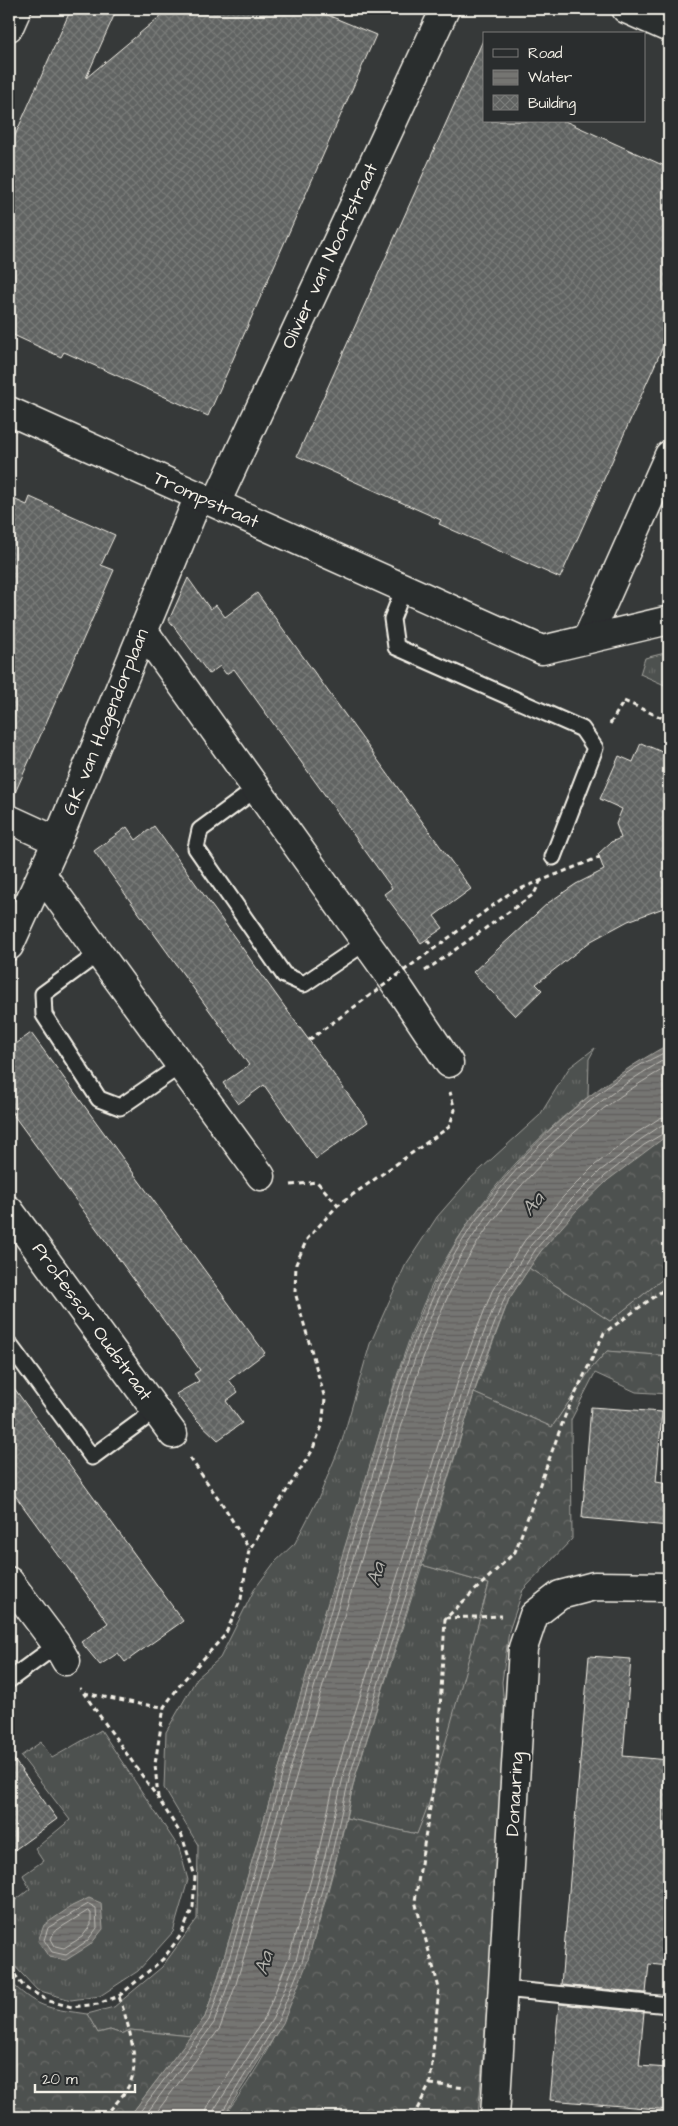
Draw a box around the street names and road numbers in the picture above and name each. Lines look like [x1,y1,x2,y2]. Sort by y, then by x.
street label: Olivier van Noortstraat [275,158,385,353]
street label: Trompstraat [149,465,263,535]
street label: G.K. van Hogendorplaan [56,625,157,820]
street label: Professor Oudstraat [25,1237,159,1407]
street label: Donauring [499,1751,532,1837]

